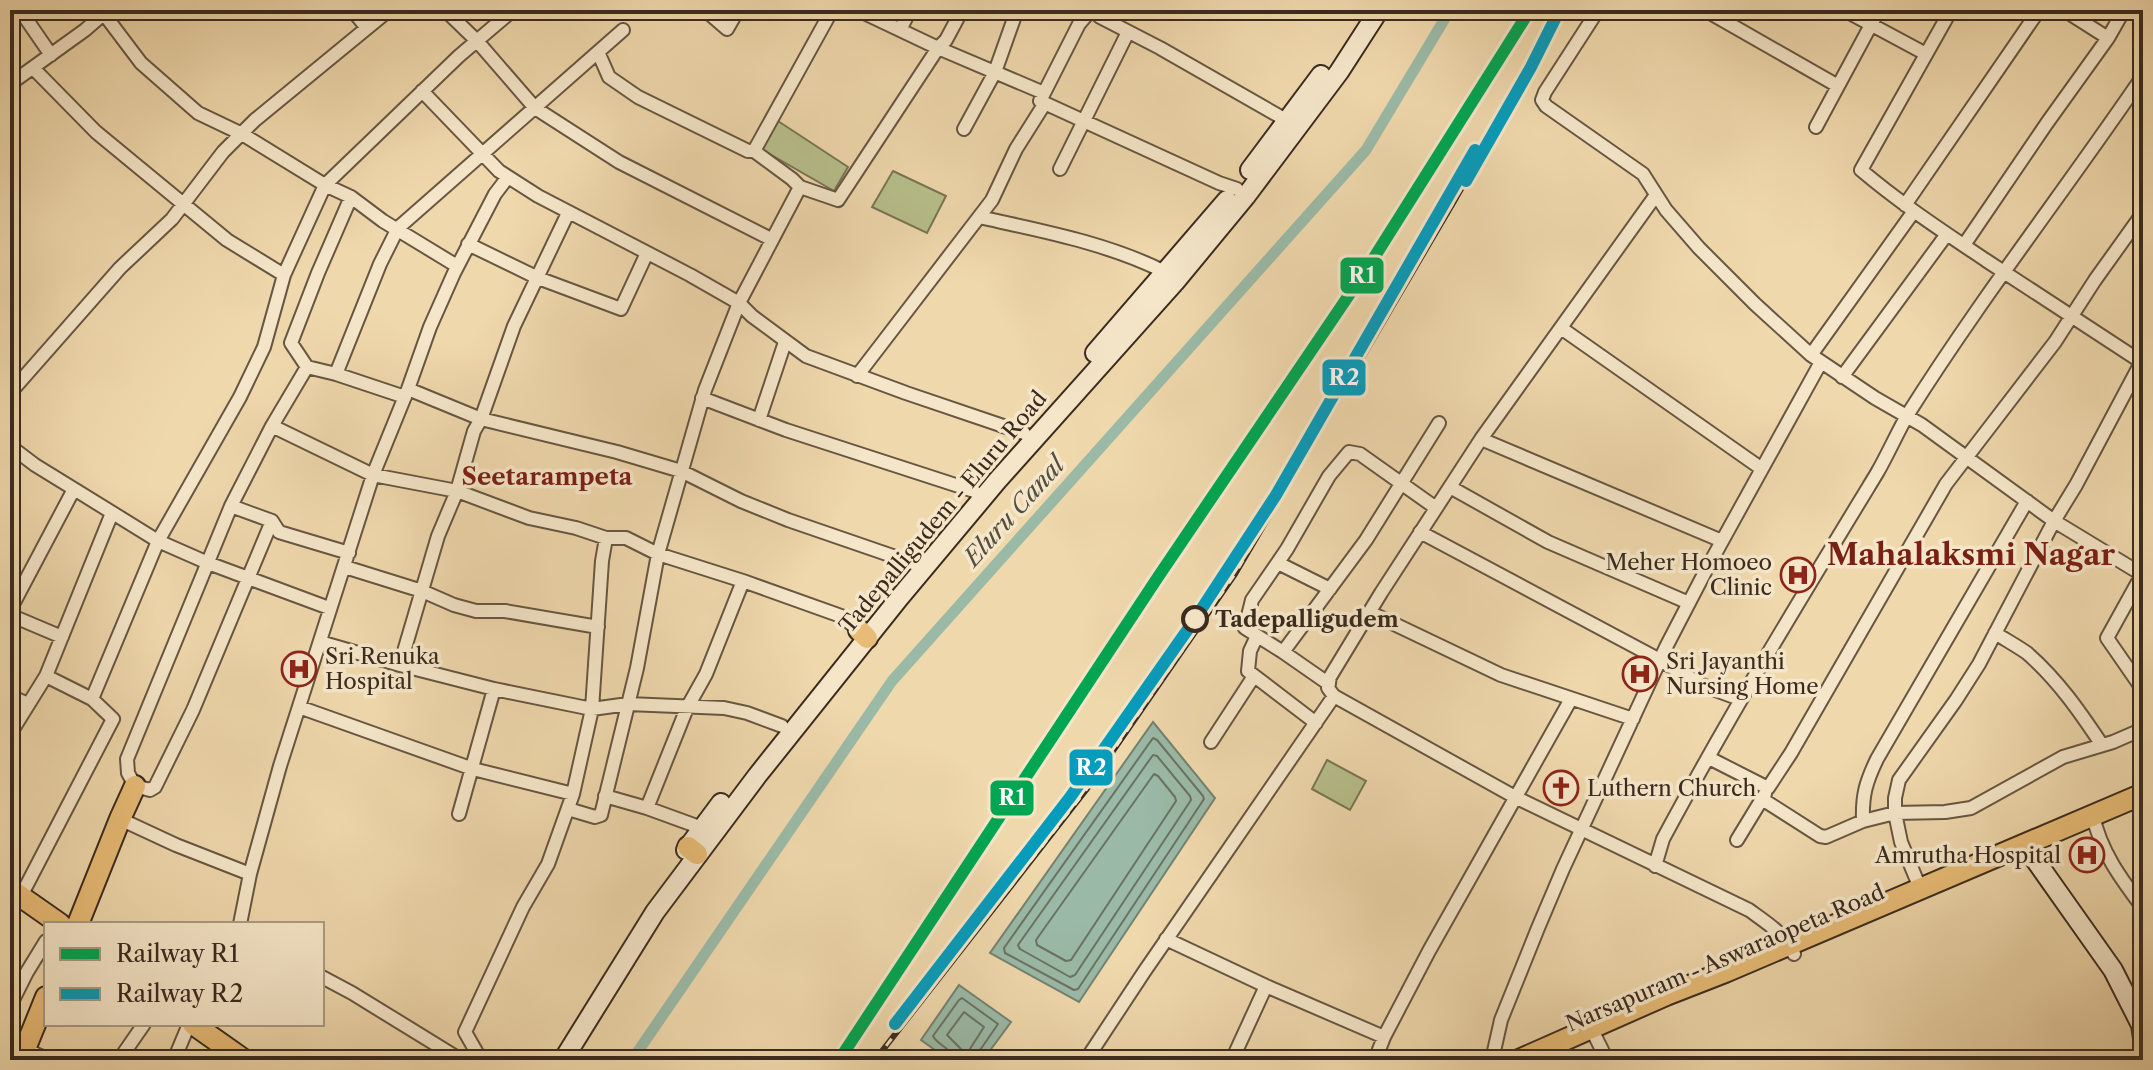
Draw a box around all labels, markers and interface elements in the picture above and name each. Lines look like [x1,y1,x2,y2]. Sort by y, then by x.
line badge: R1 [1339,256,1385,295]
text: R1 [1348,262,1376,289]
line badge: R2 [1321,358,1367,397]
text: R2 [1329,364,1359,391]
street label: Tadepalligudem - Eluru Road [834,385,1052,639]
water label: Eluru Canal [956,449,1072,573]
district label: Seetarampeta [462,462,634,491]
district label: Mahalaksmi Nagar [1827,536,2116,573]
place label: Meher Homoeo Clinic [1606,549,1772,601]
hospital icon: Meher Homoeo Clinic [1779,556,1817,594]
marker: Tadepalligudem [1182,606,1208,632]
place label: Tadepalligudem [1215,606,1399,633]
place label: Sri Renuka Hospital [325,643,440,695]
place label: Sri Jayanthi Nursing Home [1666,648,1819,700]
hospital icon: Sri Renuka Hospital [280,650,318,688]
hospital icon: Sri Jayanthi Nursing Home [1621,655,1659,693]
line badge: R2 [1068,748,1114,787]
text: R2 [1076,754,1106,781]
church icon: Luthern Church [1542,769,1580,807]
place label: Luthern Church [1587,775,1757,802]
line badge: R1 [989,779,1035,817]
text: R1 [998,784,1026,811]
hospital icon: Amrutha Hospital [2068,836,2106,874]
place label: Amrutha Hospital [1874,842,2061,869]
street label: Narsapuram - Aswaraopeta Road [1562,878,1888,1038]
legend [44,922,324,1026]
text: Railway R1 [116,939,239,968]
text: Railway R2 [116,979,243,1008]

